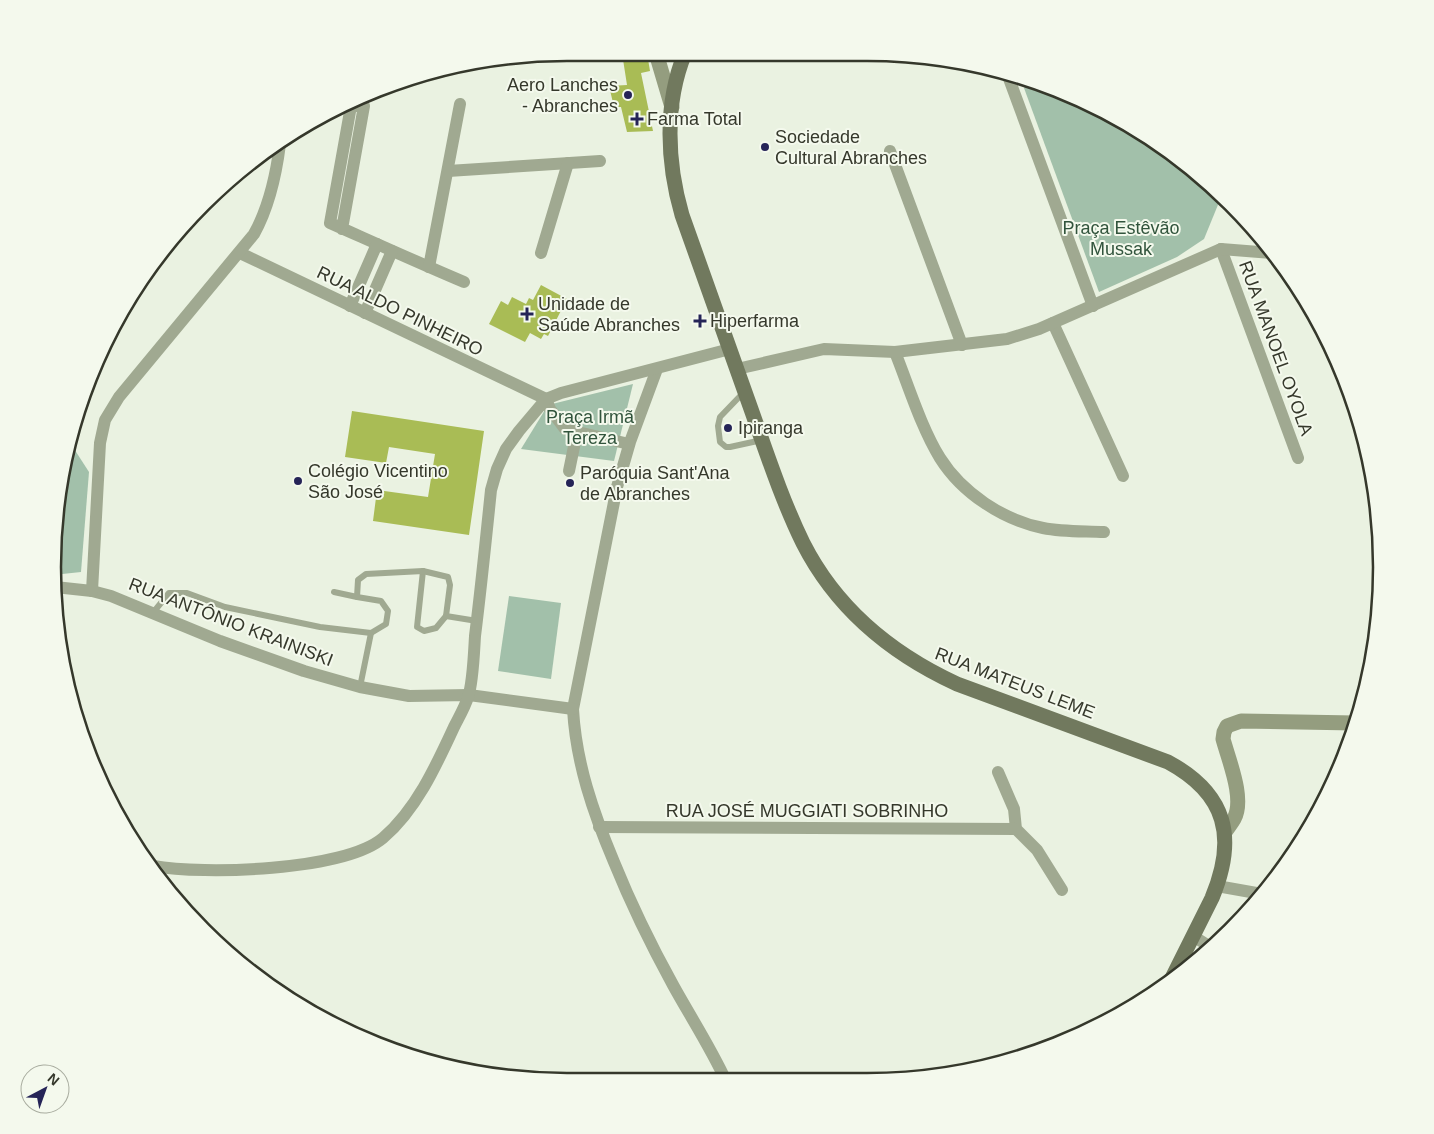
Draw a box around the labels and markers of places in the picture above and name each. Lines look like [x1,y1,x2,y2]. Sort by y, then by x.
place label: Aero Lanches - Abranches [507,75,618,116]
marker: Aero Lanches - Abranches [622,89,634,101]
place label: Farma Total [647,109,742,129]
marker: Farma Total [631,113,643,125]
place label: Sociedade Cultural Abranches [775,127,927,168]
marker: Sociedade Cultural Abranches [759,141,771,153]
place label: Unidade de Saúde Abranches [538,294,680,335]
marker: Unidade de Saúde Abranches [520,307,534,321]
place label: Hiperfarma [710,311,800,331]
marker: Hiperfarma [694,315,706,327]
place label: Ipiranga [738,418,804,438]
marker: Ipiranga [722,422,734,434]
place label: Colégio Vicentino São José [308,461,448,502]
place label: Paróquia Sant'Ana de Abranches [580,463,731,504]
marker: Colégio Vicentino São José [292,475,304,487]
marker: Paróquia Sant'Ana de Abranches [564,477,576,489]

